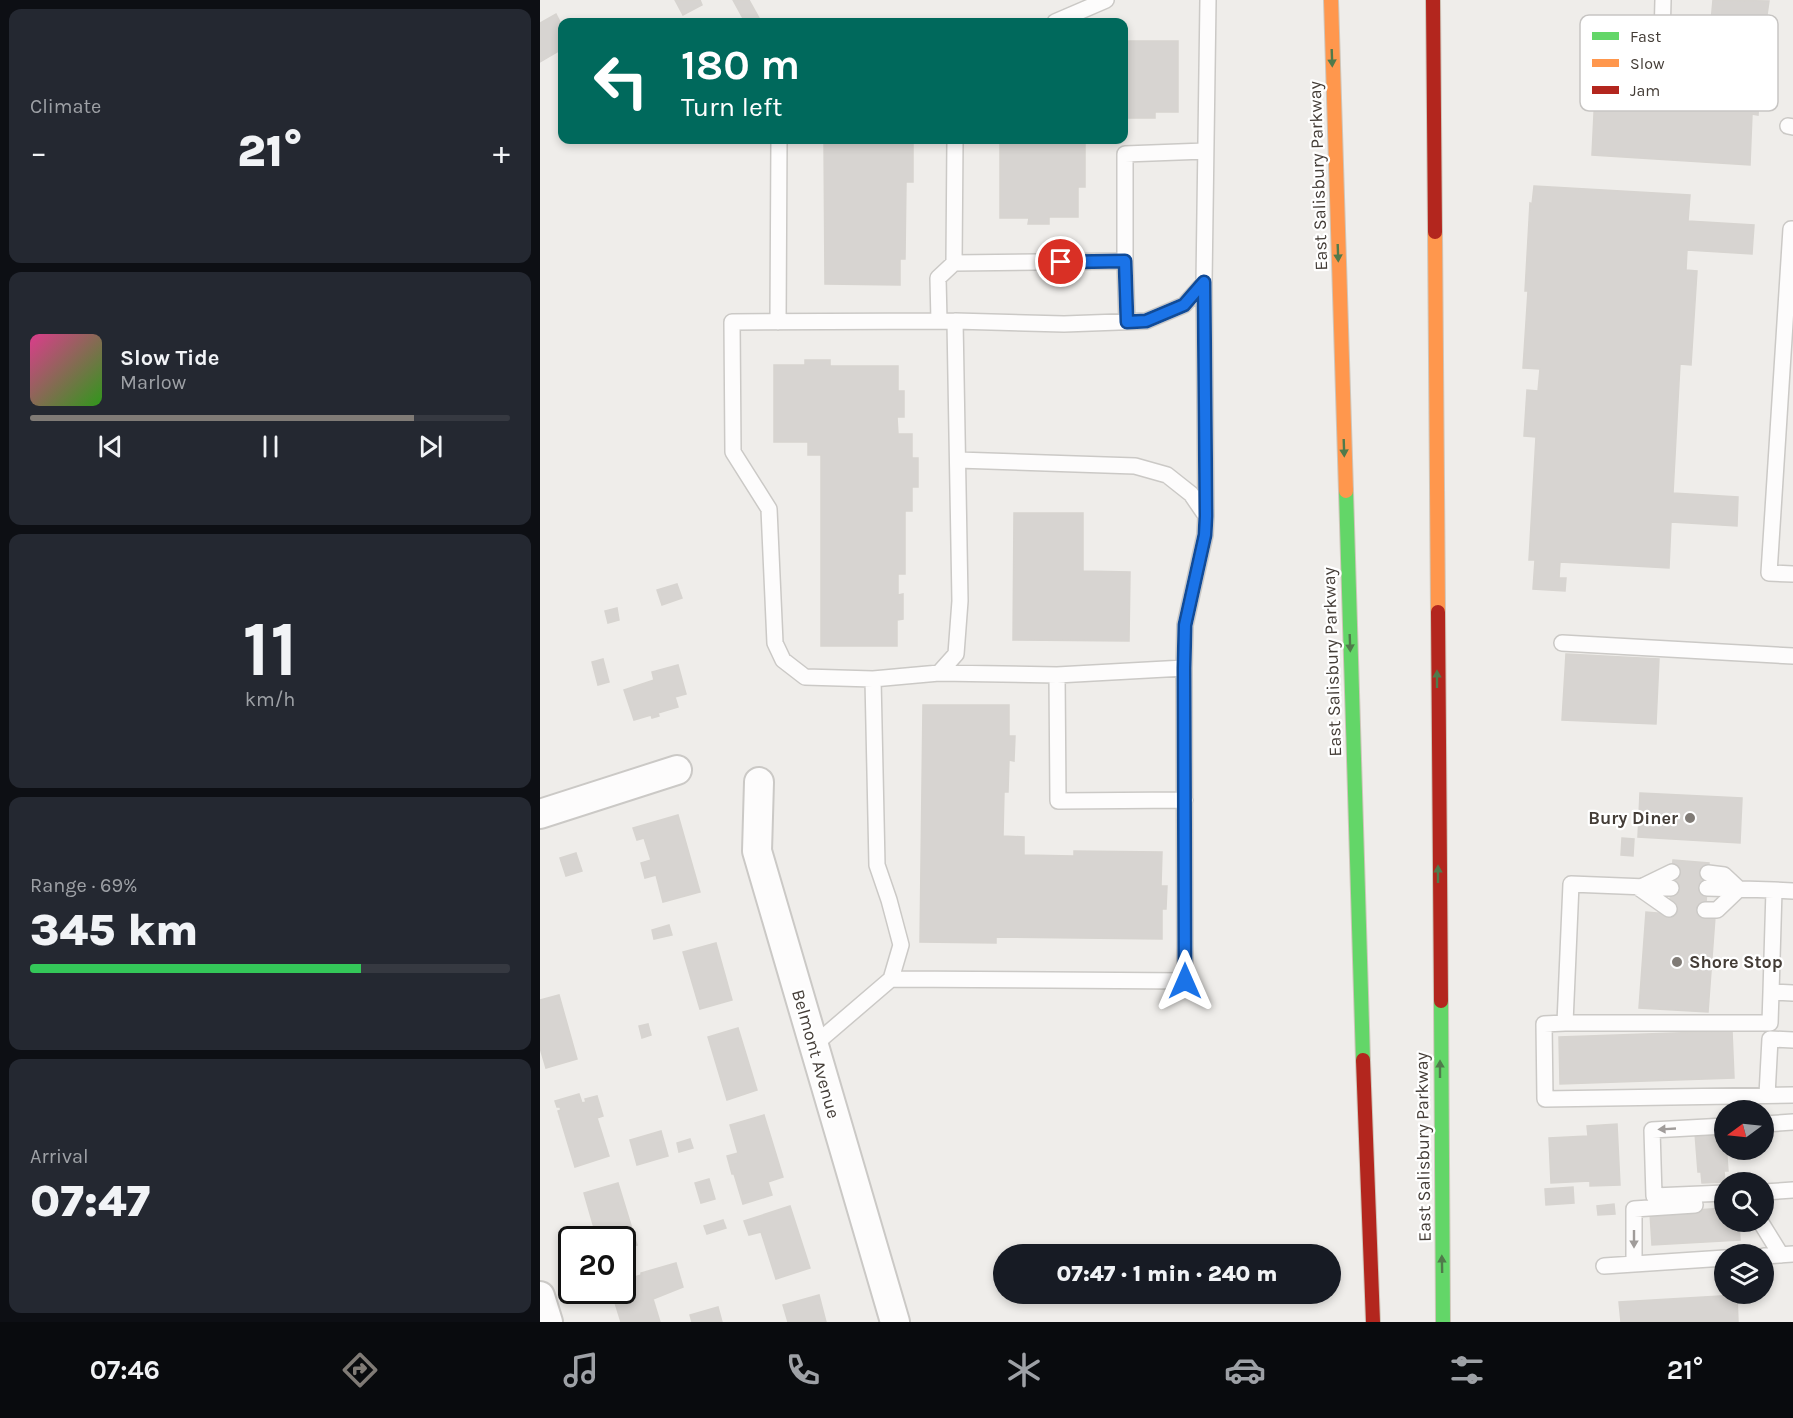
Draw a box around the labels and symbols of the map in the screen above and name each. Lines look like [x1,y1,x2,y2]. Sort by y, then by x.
legend [1580,15,1778,111]
text: Fast [1630,27,1661,46]
one-way arrow [1328,49,1337,68]
text: Slow [1630,54,1665,73]
street label: East Salisbury Parkway [1304,80,1332,271]
text: Jam [1630,81,1660,100]
pin [1035,236,1086,287]
one-way arrow [1333,244,1343,263]
one-way arrow [1339,439,1349,458]
street label: East Salisbury Parkway [1318,566,1346,757]
one-way arrow [1345,634,1355,653]
one-way arrow [1432,669,1442,688]
place label: Bury Diner [1588,807,1678,829]
marker: Bury Diner [1683,811,1697,825]
one-way arrow [1433,864,1443,883]
position arrow [1153,949,1217,1013]
place label: Shore Stop [1689,951,1783,973]
marker: Shore Stop [1670,955,1684,969]
street label: Belmont Avenue [787,987,845,1121]
street label: East Salisbury Parkway [1410,1051,1436,1242]
one-way arrow [1435,1059,1445,1078]
north arrow [1714,1100,1774,1160]
one-way arrow [1657,1124,1676,1133]
speed limit sign: 20 [558,1226,636,1304]
one-way arrow [1629,1230,1639,1249]
one-way arrow [1437,1254,1447,1273]

